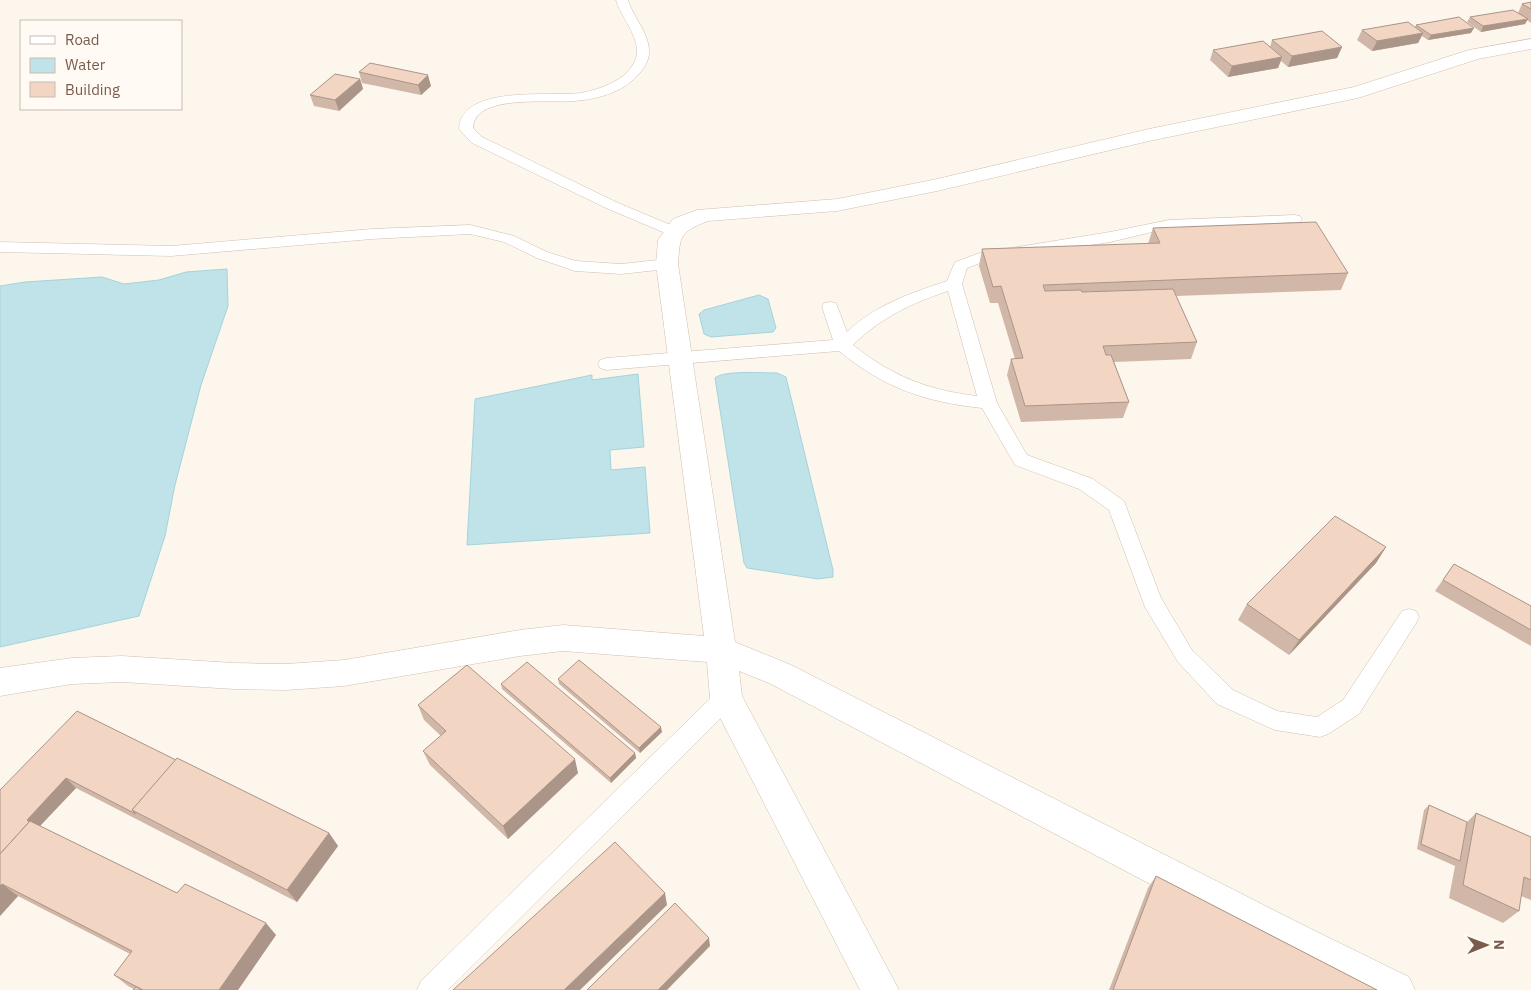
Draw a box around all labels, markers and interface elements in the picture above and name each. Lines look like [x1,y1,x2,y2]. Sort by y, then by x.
legend [20,20,182,110]
text: Road [65,30,100,49]
text: Water [65,55,106,74]
text: Building [65,80,120,99]
north arrow [1461,920,1511,970]
text: N [1490,940,1508,950]

